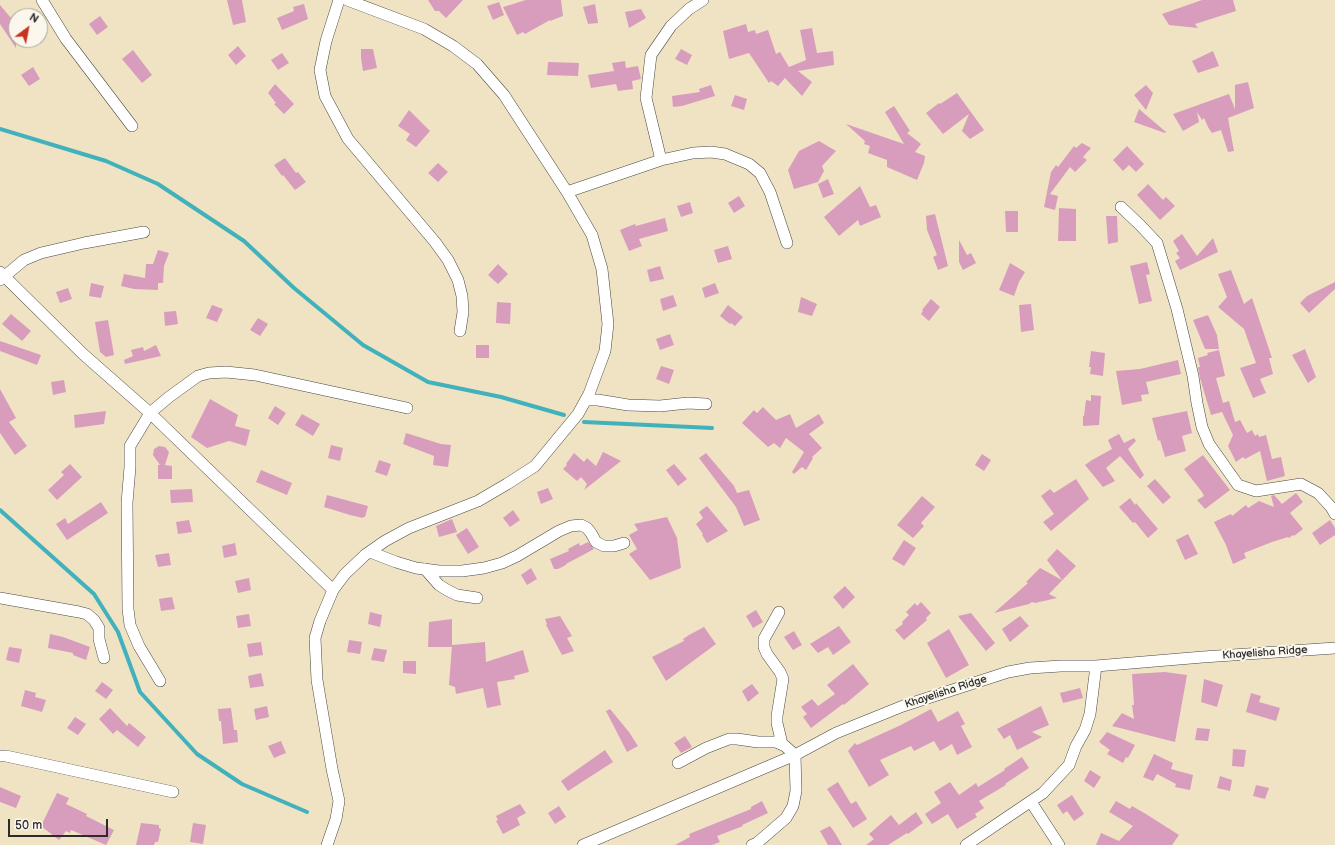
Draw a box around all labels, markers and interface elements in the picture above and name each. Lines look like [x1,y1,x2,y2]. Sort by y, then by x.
north arrow [8,8,48,48]
text: N [27,11,41,26]
street label: Khayelisha Ridge [1222,643,1308,663]
street label: Khayelisha Ridge [903,673,989,711]
scale bar [10,811,110,837]
text: 50 m [15,818,42,833]

